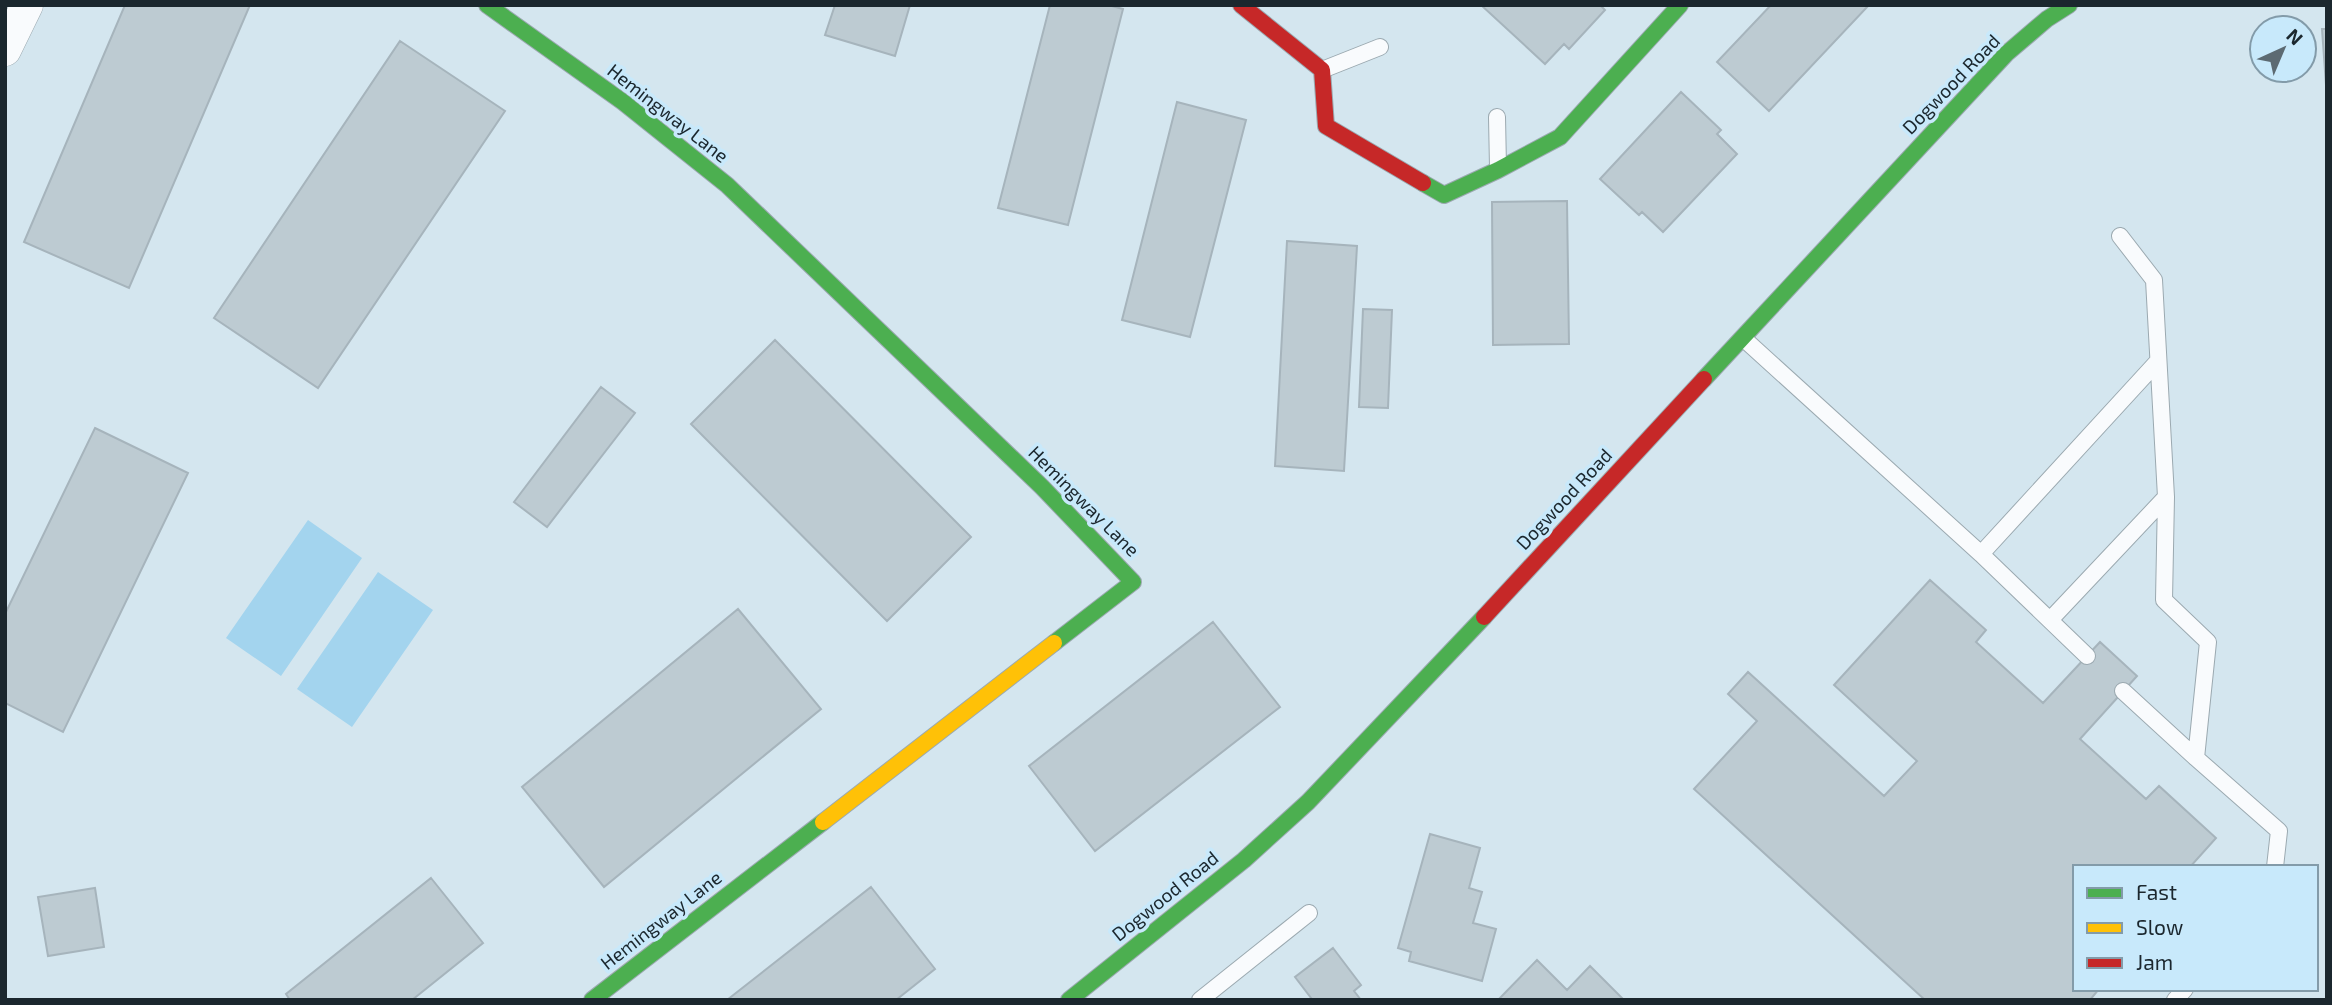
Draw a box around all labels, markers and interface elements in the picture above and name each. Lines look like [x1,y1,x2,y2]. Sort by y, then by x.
north arrow [2248,14,2318,84]
text: N [2282,23,2308,49]
street label: Dogwood Road [1897,29,2004,138]
street label: Hemingway Lane [603,58,733,167]
street label: Hemingway Lane [1024,440,1145,561]
street label: Dogwood Road [1511,443,1616,554]
street label: Dogwood Road [1107,846,1222,945]
street label: Hemingway Lane [596,865,726,974]
legend [2073,865,2318,991]
text: Fast [2136,879,2177,904]
text: Slow [2136,914,2183,939]
text: Jam [2136,949,2173,974]

